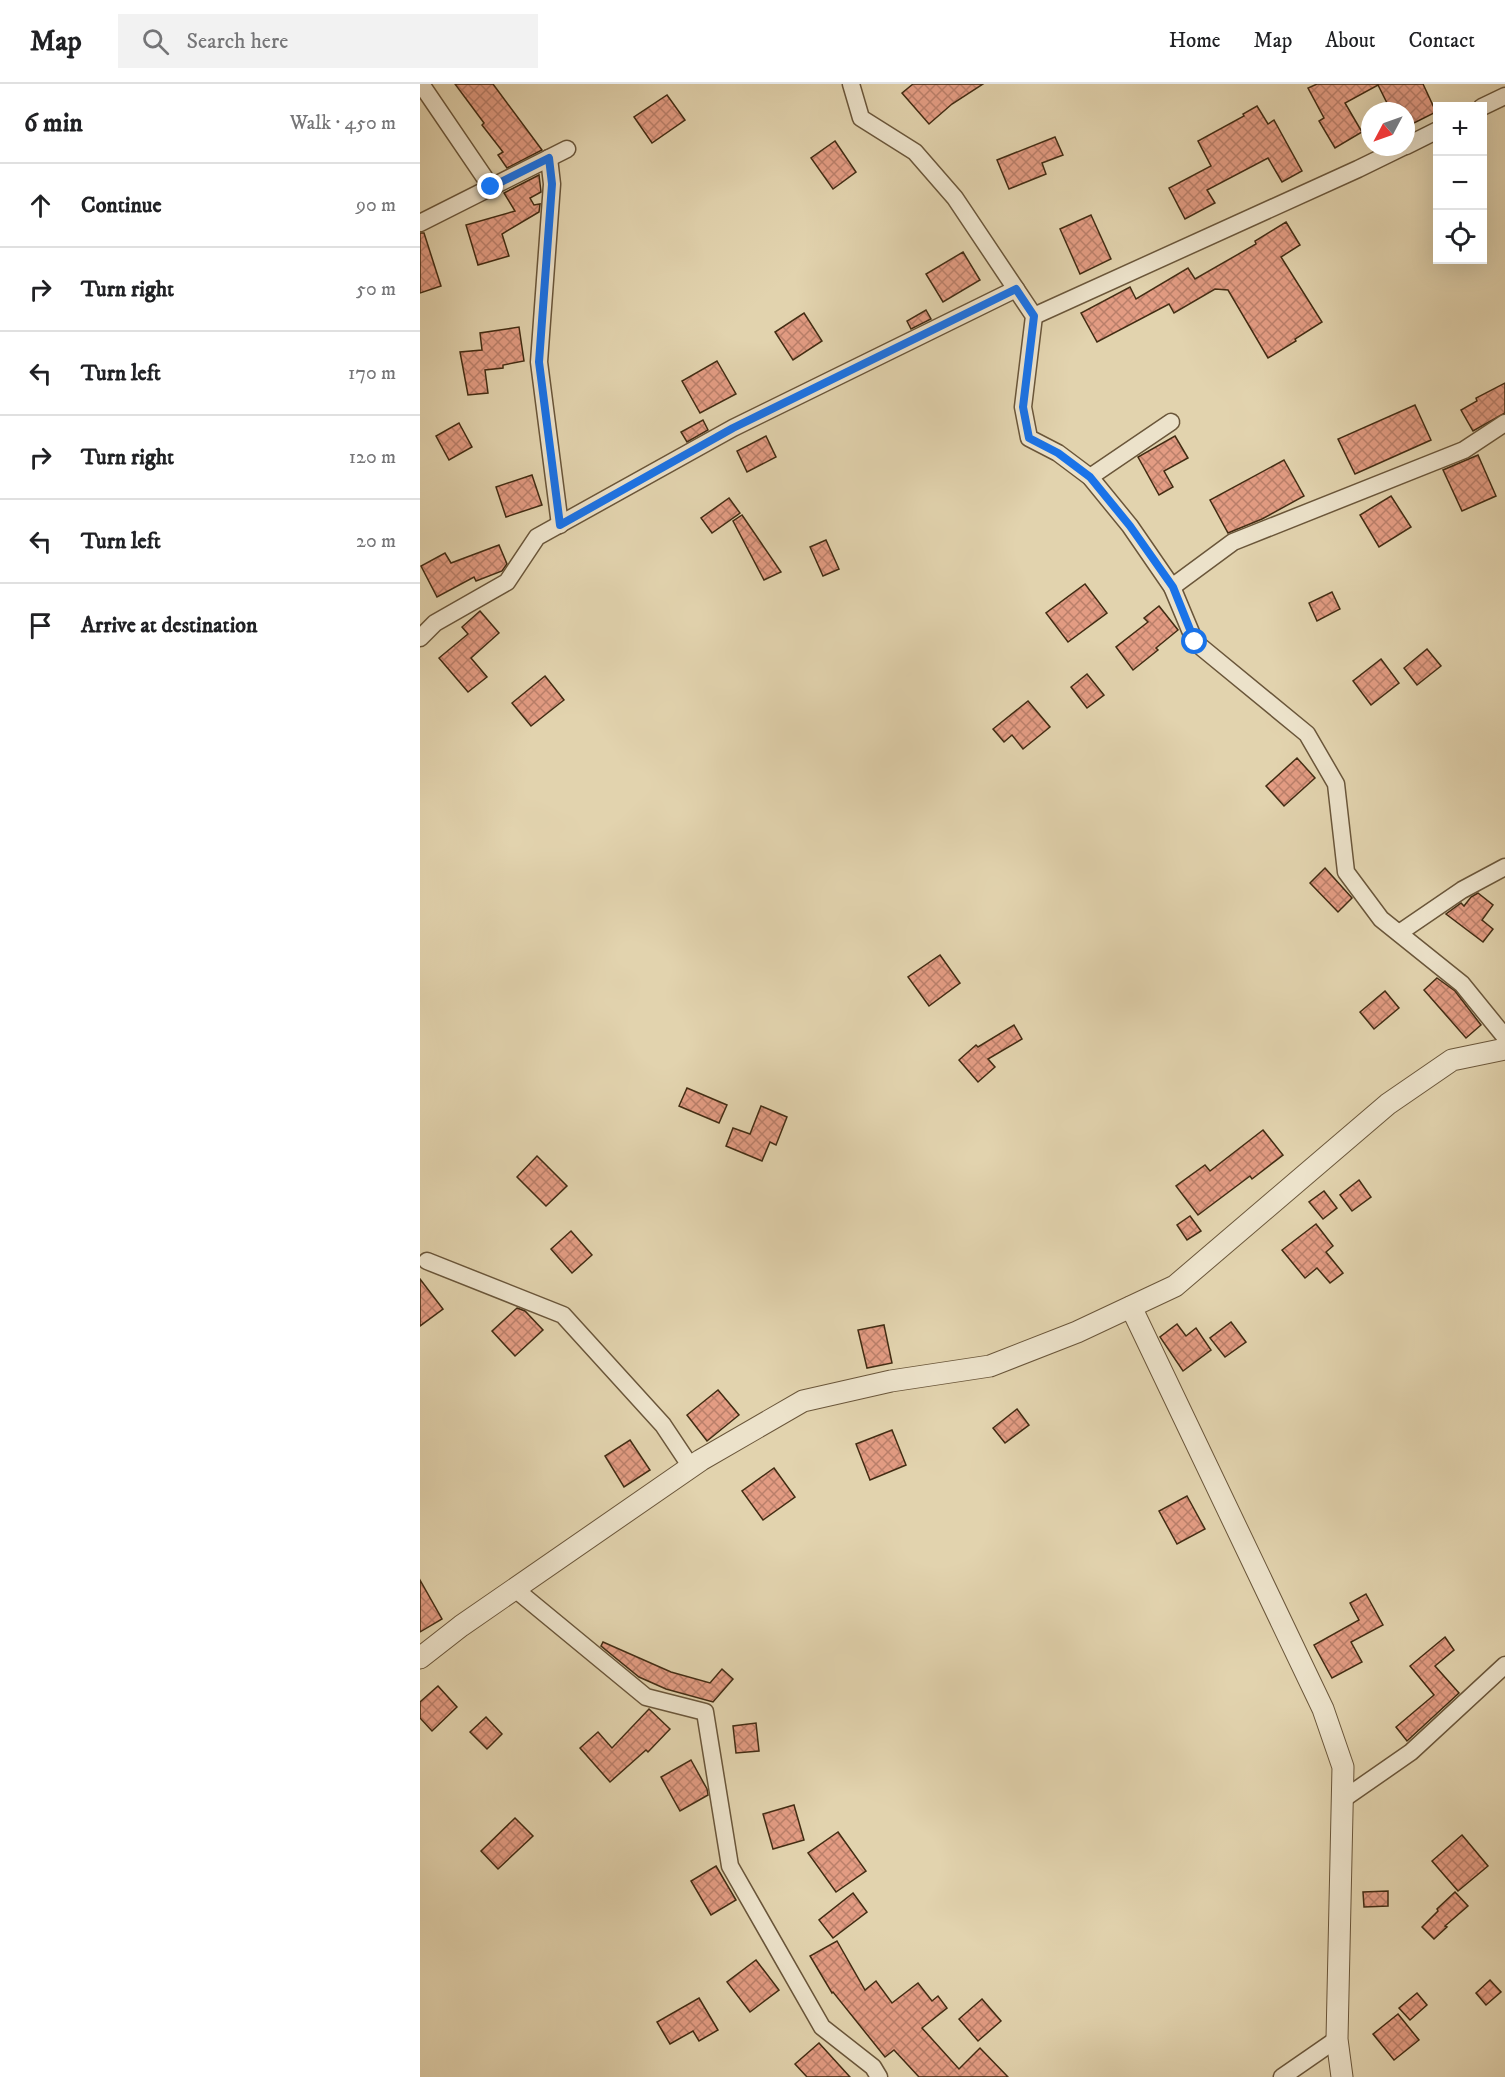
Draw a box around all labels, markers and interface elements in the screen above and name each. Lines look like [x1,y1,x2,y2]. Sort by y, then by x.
search box [118,14,538,68]
text: Map [30,24,82,59]
icon: search [139,25,172,58]
text: Search here [187,28,288,55]
text: Home [1169,28,1221,54]
text: Map [1254,28,1292,54]
text: About [1325,28,1376,54]
text: Contact [1409,28,1475,54]
north arrow [1361,102,1415,156]
map controls [1433,102,1487,264]
button: + [1433,102,1487,156]
text: 6 min [24,107,83,140]
text: Walk · 450 m [290,111,396,136]
button: − [1433,156,1487,210]
route end [477,173,503,199]
icon: ahead [24,189,57,222]
text: Continue [81,192,162,219]
text: 90 m [356,193,396,218]
button: locate [1433,210,1487,264]
icon: right [24,273,57,306]
text: Turn right [81,276,174,303]
text: 50 m [356,277,396,302]
icon: left [24,357,57,390]
text: Turn left [81,360,161,387]
text: 170 m [348,361,396,386]
icon: right [24,441,57,474]
text: Turn right [81,444,174,471]
text: 120 m [349,445,396,470]
icon: left [24,525,57,558]
text: Turn left [81,528,161,555]
text: 20 m [356,529,396,554]
icon: arrive [24,609,57,642]
text: Arrive at destination [81,612,258,639]
route start [1181,628,1207,654]

